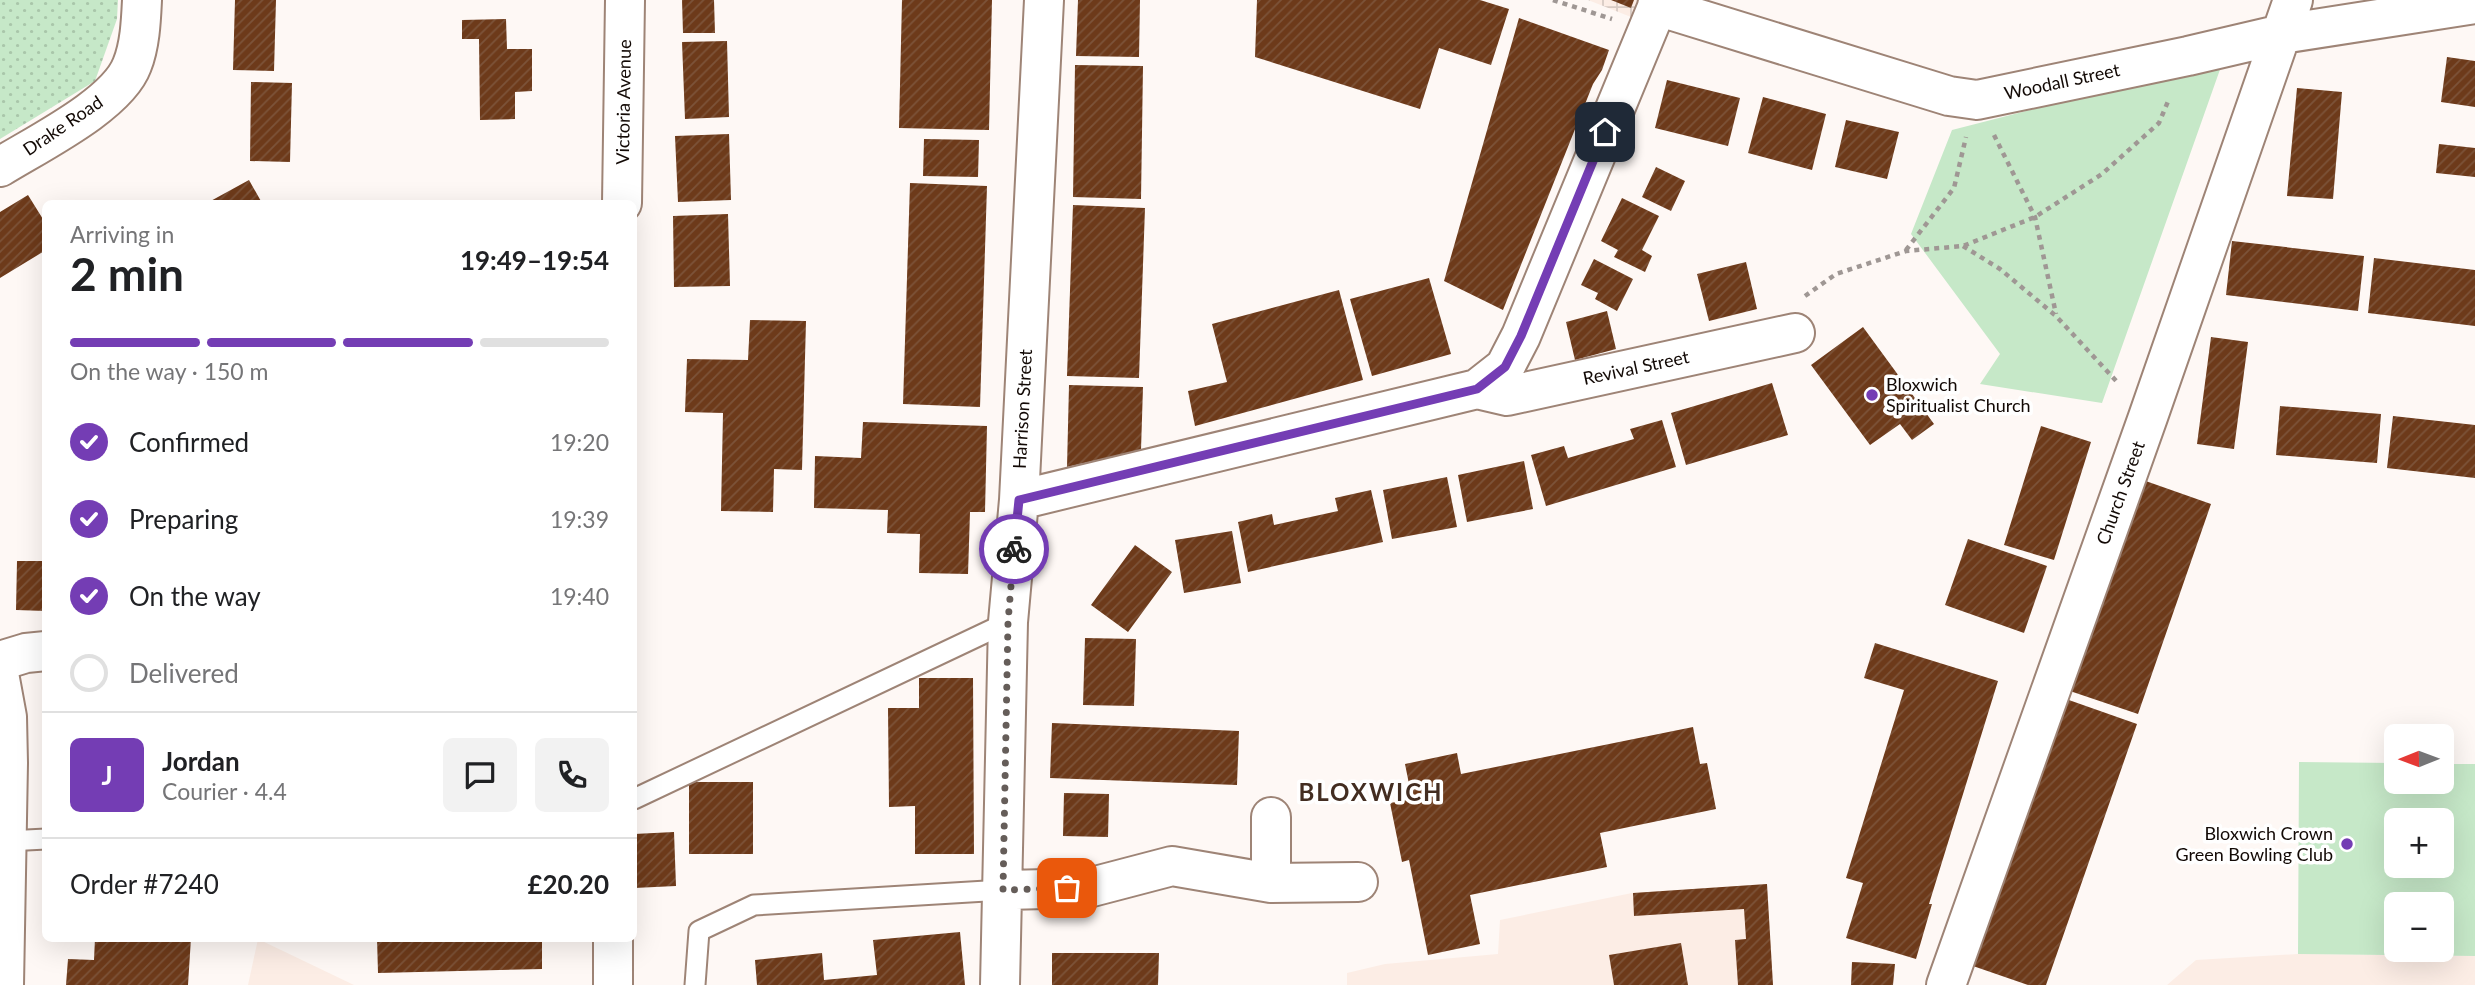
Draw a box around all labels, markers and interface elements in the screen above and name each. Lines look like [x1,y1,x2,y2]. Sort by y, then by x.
street label: Victoria Avenue [611,39,635,165]
street label: Woodall Street [2002,58,2122,104]
street label: Drake Road [18,90,107,160]
pin [1575,102,1635,162]
icon: home [1586,113,1624,151]
text: Arriving in [70,220,174,248]
text: 19:49–19:54 [460,244,609,276]
text: 2 min [70,246,184,301]
street label: Revival Street [1581,345,1691,389]
street label: Harrison Street [1008,348,1036,469]
text: On the way · 150 m [70,357,269,385]
place label: Bloxwich Spiritualist Church [1886,373,2031,416]
marker: Bloxwich Spiritualist Church [1864,387,1880,403]
icon: check [70,423,108,461]
text: Confirmed [129,426,249,458]
text: 19:20 [550,428,609,456]
street label: Church Street [2091,437,2149,548]
icon: check [70,500,108,538]
text: Preparing [129,503,238,535]
text: 19:39 [550,505,609,533]
courier [979,514,1049,584]
icon: bike [995,530,1033,568]
icon: check [70,577,108,615]
text: On the way [129,580,261,612]
text: 19:40 [550,582,609,610]
text: Delivered [129,657,239,689]
north arrow [2384,724,2454,794]
map controls [2384,724,2454,962]
button: chat [443,738,517,812]
button: phone [535,738,609,812]
text: Jordan [162,745,240,777]
text: J [101,759,113,791]
text: Courier · 4.4 [162,777,287,805]
district label: BLOXWICH [1298,777,1444,806]
button: + [2384,808,2454,878]
place label: Bloxwich Crown Green Bowling Club [2175,822,2333,865]
marker: Bloxwich Crown Green Bowling Club [2339,836,2355,852]
pin [1037,858,1097,918]
text: Order #7240 [70,868,219,900]
text: £20.20 [527,868,609,900]
icon: bag [1048,869,1086,907]
button: − [2384,892,2454,962]

